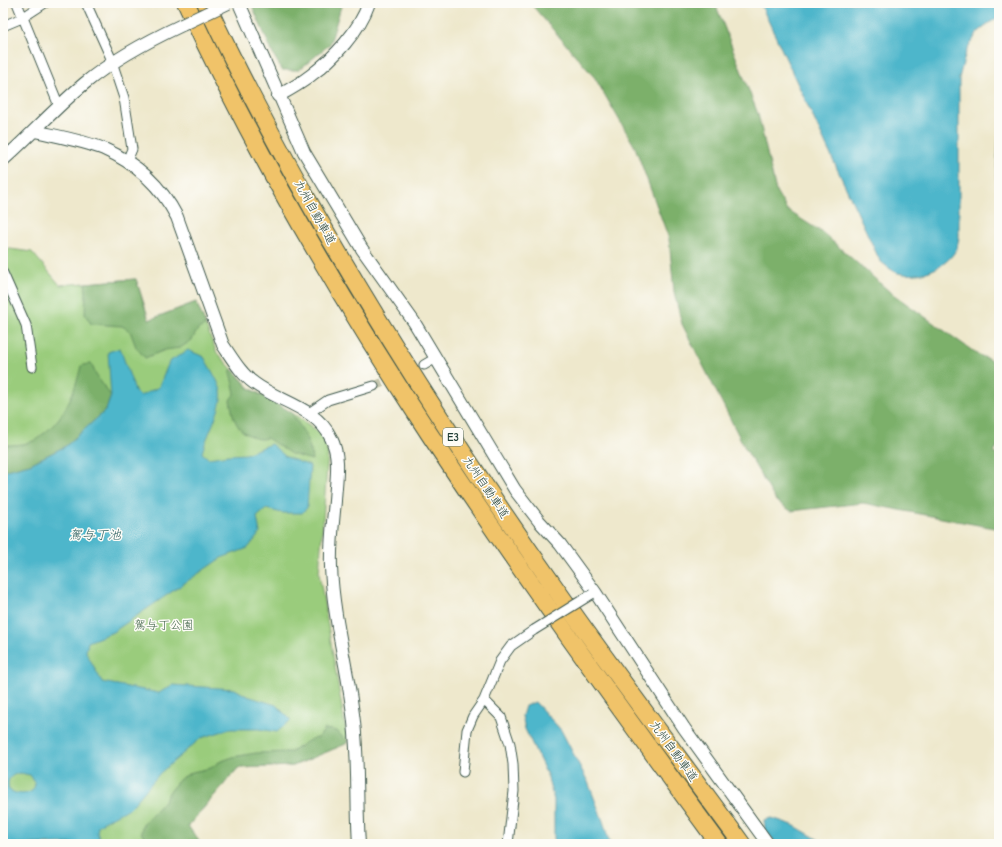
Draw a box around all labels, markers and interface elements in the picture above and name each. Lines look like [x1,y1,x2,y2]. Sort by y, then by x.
street label: 九州自動車道 [291,177,339,247]
road number: E3 [443,428,463,446]
street label: 九州自動車道 [460,453,512,521]
water label: 駕与丁池 [69,527,122,542]
park label: 駕与丁公園 [134,618,194,632]
street label: 九州自動車道 [647,718,701,784]

